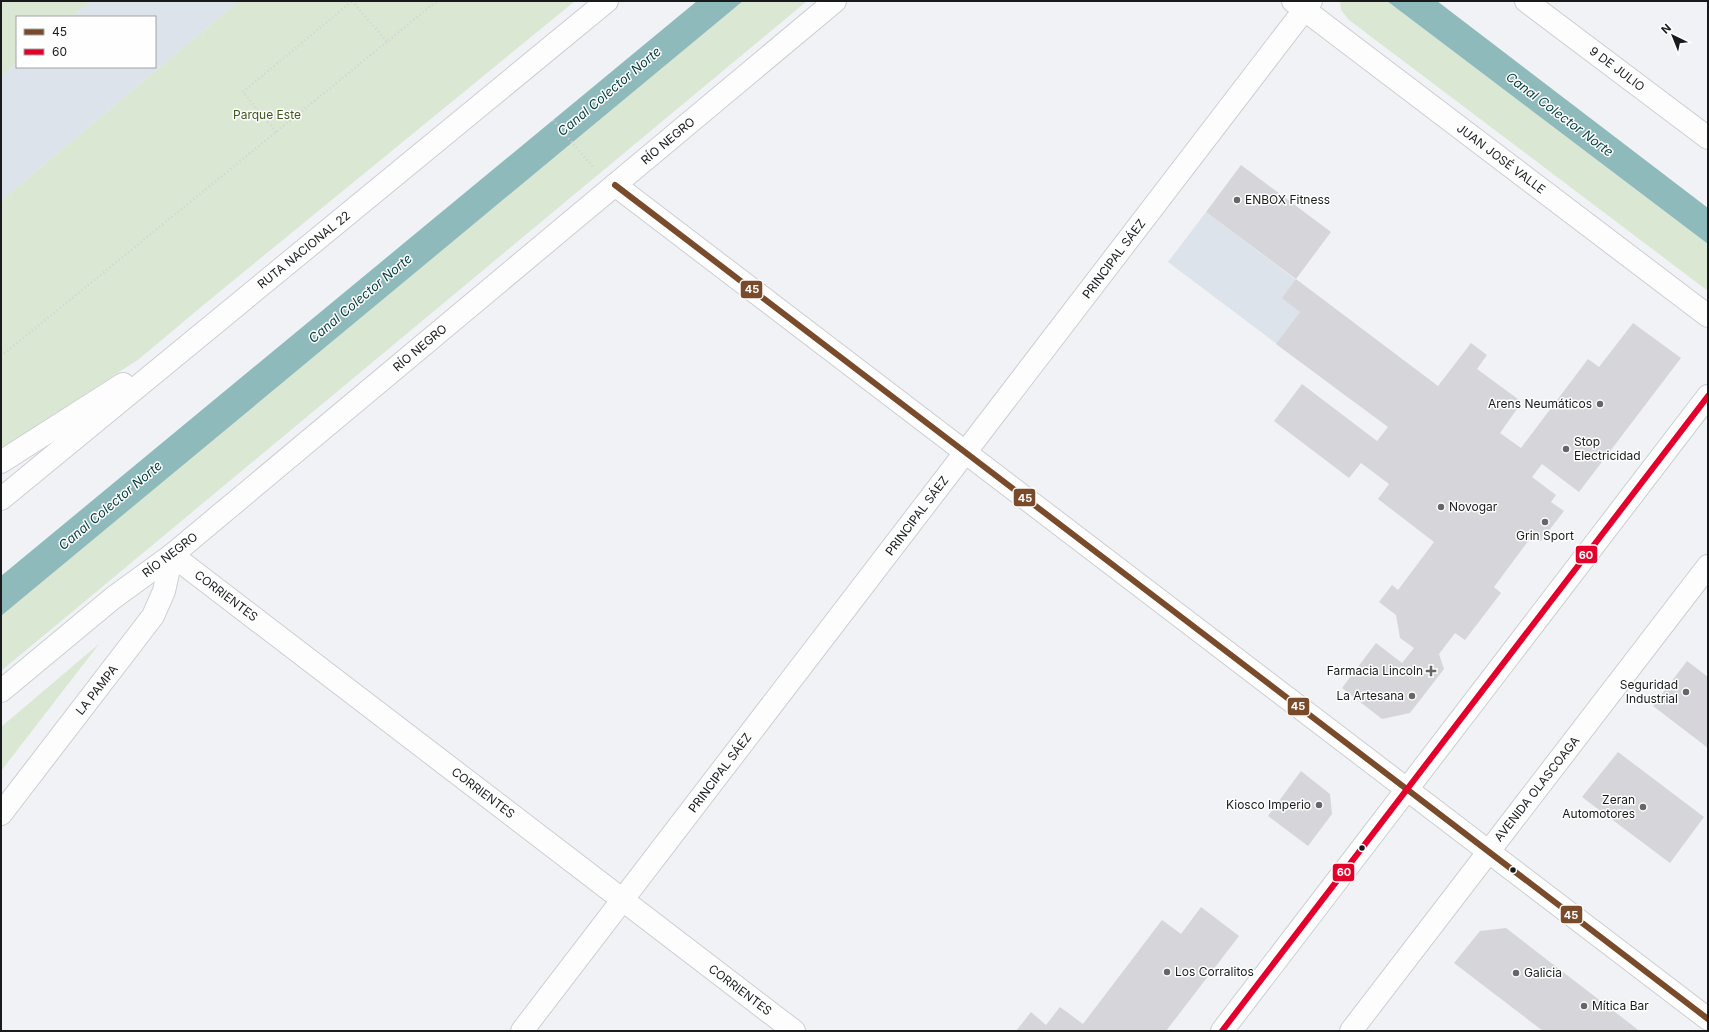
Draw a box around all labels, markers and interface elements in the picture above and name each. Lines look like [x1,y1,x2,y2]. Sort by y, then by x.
legend [16,16,156,68]
north arrow [1653,16,1693,56]
text: N [1658,21,1674,37]
text: 45 [52,24,67,39]
water label: Canal Colector Norte [554,43,664,139]
street label: 9 DE JULIO [1587,43,1648,94]
text: 60 [52,44,67,59]
water label: Canal Colector Norte [1503,68,1617,160]
park label: Parque Este [233,107,301,122]
street label: RÍO NEGRO [638,114,698,167]
street label: JUAN JOSÉ VALLE [1454,120,1549,197]
place label: ENBOX Fitness [1245,192,1330,207]
marker: ENBOX Fitness [1232,195,1242,205]
street label: RUTA NACIONAL 22 [254,208,353,292]
street label: PRINCIPAL SÁEZ [1079,216,1148,301]
water label: Canal Colector Norte [305,250,415,346]
line badge: 45 [740,280,763,299]
text: 45 [745,282,759,296]
street label: RÍO NEGRO [390,321,450,374]
place label: Arens Neumáticos [1488,396,1592,411]
marker: Arens Neumáticos [1595,399,1605,409]
place label: Stop Electricidad [1574,434,1641,463]
marker: Stop Electricidad [1561,444,1571,454]
water label: Canal Colector Norte [55,457,165,553]
street label: PRINCIPAL SÁEZ [882,473,951,558]
line badge: 45 [1013,488,1036,507]
text: 45 [1018,491,1032,505]
place label: Novogar [1449,499,1498,514]
marker: Novogar [1436,502,1446,512]
marker: Grin Sport [1540,517,1550,527]
place label: Grin Sport [1516,528,1574,543]
street label: RÍO NEGRO [139,529,200,580]
line badge: 60 [1575,545,1598,564]
text: 60 [1579,548,1593,562]
street label: CORRIENTES [192,567,261,624]
street label: LA PAMPA [72,662,121,718]
place label: Farmacia Lincoln [1327,663,1423,678]
marker: Farmacia Lincoln [1426,666,1436,676]
place label: Seguridad Industrial [1620,677,1678,706]
marker: Seguridad Industrial [1681,687,1691,697]
place label: La Artesana [1336,688,1404,703]
marker: La Artesana [1407,691,1417,701]
line badge: 45 [1287,697,1310,716]
text: 45 [1291,699,1305,713]
street label: PRINCIPAL SÁEZ [685,730,754,815]
street label: AVENIDA OLASCOAGA [1491,733,1582,844]
street label: CORRIENTES [449,764,518,821]
place label: Zeran Automotores [1562,792,1635,821]
place label: Kiosco Imperio [1226,797,1311,812]
marker: Kiosco Imperio [1314,800,1324,810]
marker: Zeran Automotores [1638,802,1648,812]
unlabelled marker [1357,843,1367,853]
line badge: 60 [1332,863,1355,882]
text: 60 [1337,865,1351,879]
unlabelled marker [1508,865,1518,875]
line badge: 45 [1560,905,1583,924]
text: 45 [1564,908,1578,922]
street label: CORRIENTES [706,961,775,1018]
place label: Los Corralitos [1175,964,1254,979]
place label: Galicia [1524,965,1562,980]
marker: Los Corralitos [1162,967,1172,977]
marker: Galicia [1511,968,1521,978]
place label: Mítica Bar [1592,998,1649,1013]
marker: Mítica Bar [1579,1001,1589,1011]

